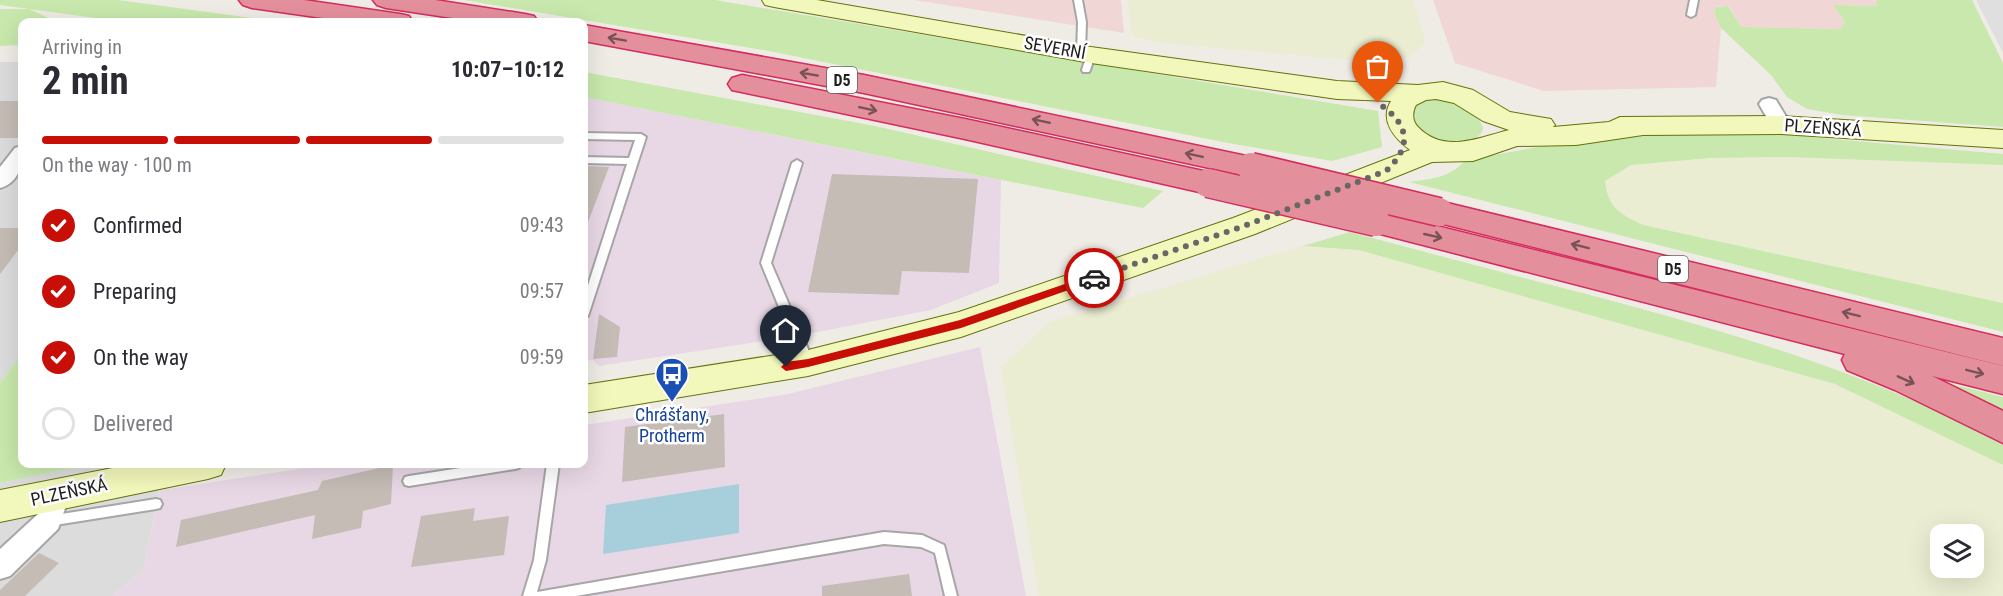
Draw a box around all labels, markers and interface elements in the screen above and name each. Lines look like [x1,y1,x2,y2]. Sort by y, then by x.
street label: SEVERNÍ [1022,32,1089,64]
one-way arrow [608,33,628,44]
text: Arriving in [42,35,122,59]
pin [1352,41,1403,103]
icon: bag [1361,50,1394,83]
text: 10:07–10:12 [451,57,564,82]
text: 2 min [42,58,129,104]
road number: D5 [827,67,857,93]
one-way arrow [800,68,819,79]
one-way arrow [858,104,877,115]
street label: PLZEŇSKÁ [1784,114,1863,141]
one-way arrow [1032,115,1051,127]
one-way arrow [1184,149,1204,160]
text: On the way · 100 m [42,153,192,177]
icon: check [42,209,75,242]
text: Confirmed [93,213,182,238]
text: 09:43 [520,213,564,237]
one-way arrow [1423,230,1442,242]
one-way arrow [1571,240,1590,251]
courier [1064,248,1124,308]
road number: D5 [1658,256,1688,282]
icon: car [1078,262,1111,295]
icon: check [42,275,75,308]
text: Preparing [93,279,177,304]
text: 09:57 [520,279,564,303]
pin [760,305,811,367]
one-way arrow [1841,307,1860,319]
icon: home [769,314,802,347]
icon: check [42,341,75,374]
text: On the way [93,345,188,370]
text: 09:59 [520,345,564,369]
bus stop icon: Chrášťany, Protherm [654,356,690,403]
one-way arrow [1965,367,1984,379]
one-way arrow [1897,375,1915,386]
place label: Chrášťany, Protherm [635,404,709,446]
text: Delivered [93,411,173,436]
street label: PLZEŇSKÁ [29,473,110,510]
map controls [1930,524,1984,578]
button: layers [1930,524,1984,578]

